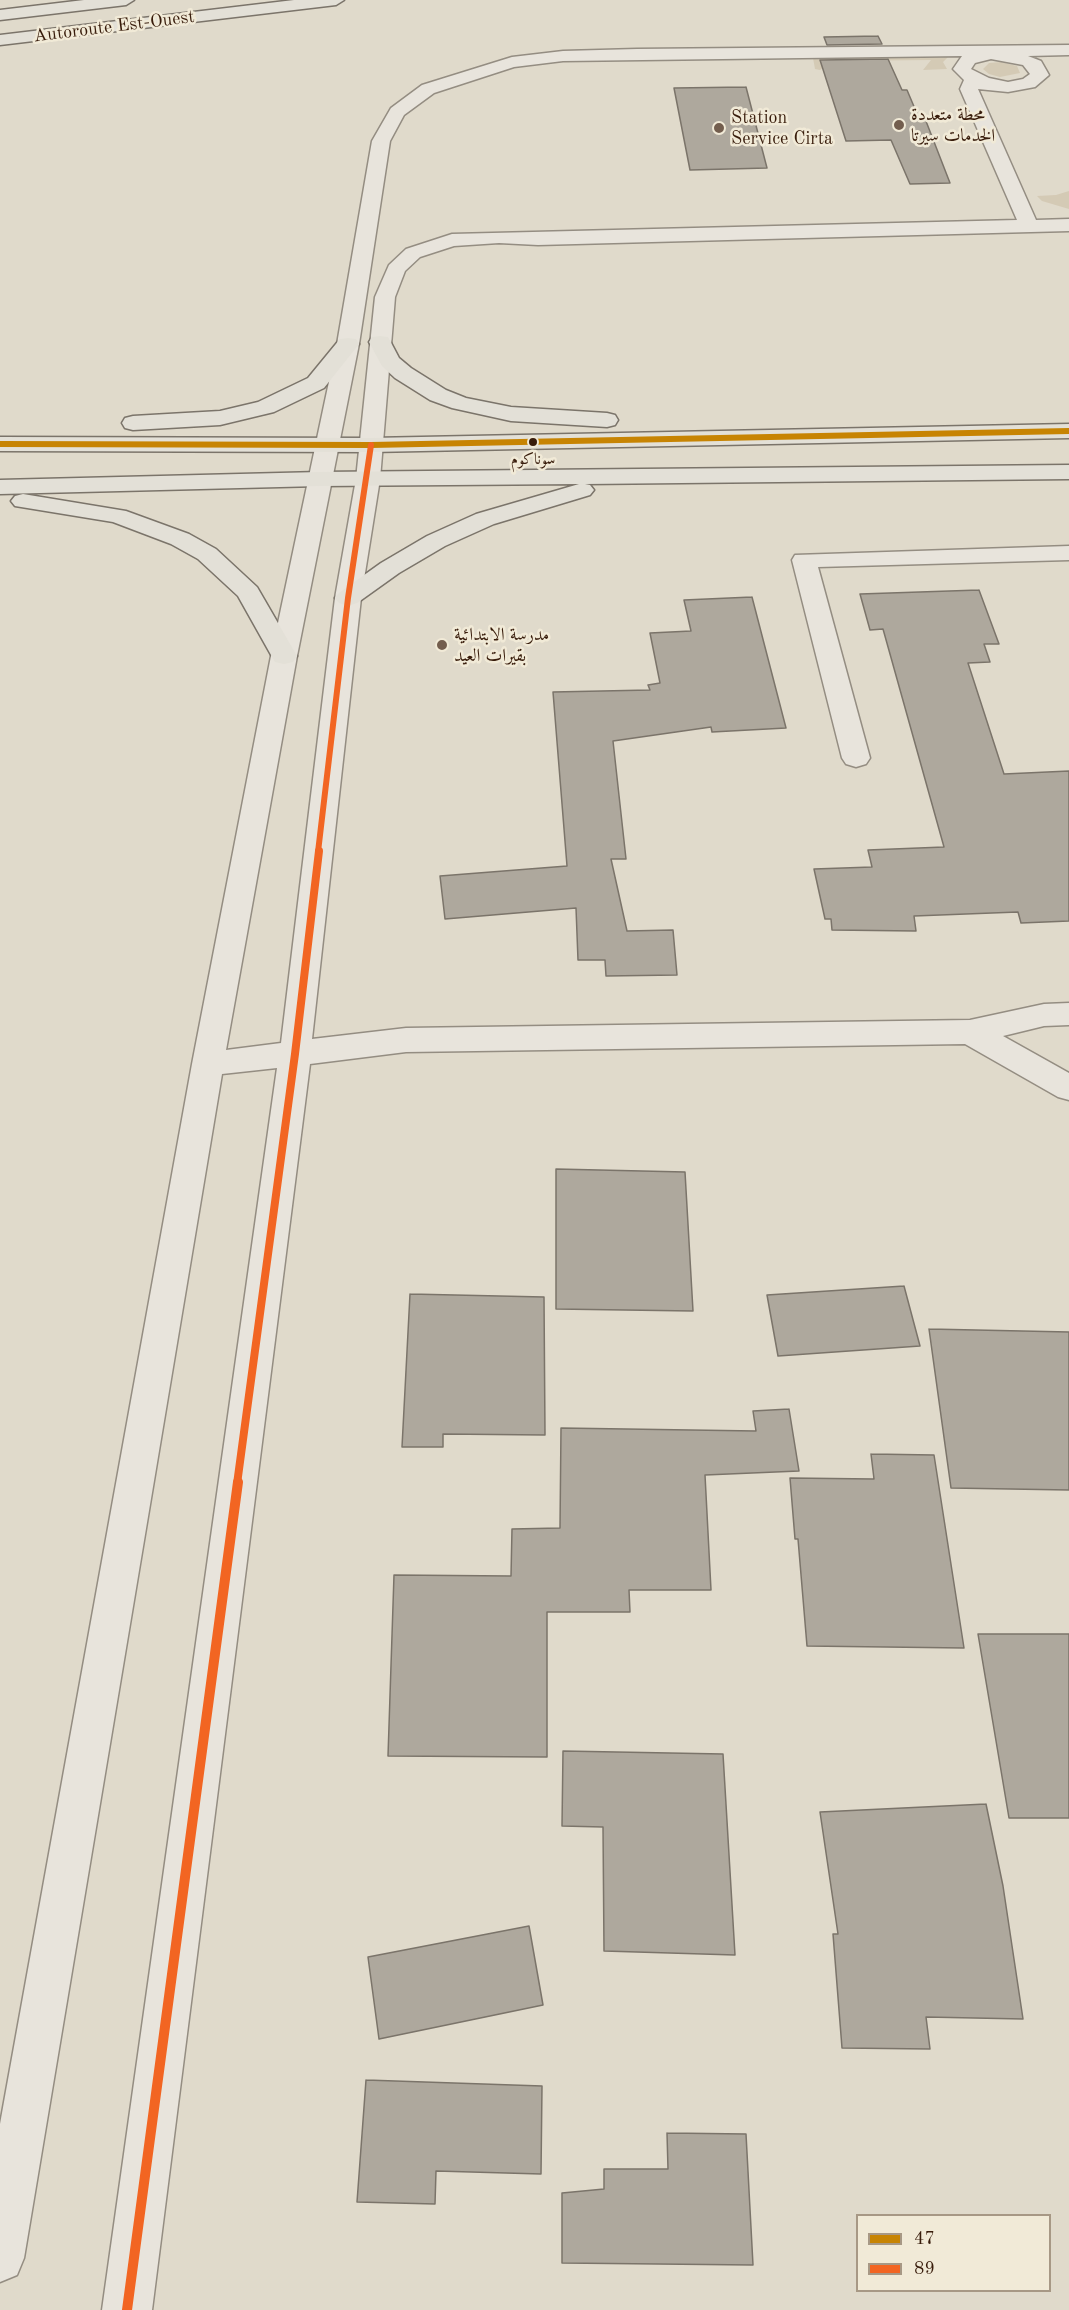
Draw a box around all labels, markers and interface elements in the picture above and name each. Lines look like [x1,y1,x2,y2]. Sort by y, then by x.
street label: Autoroute Est-Ouest [32,6,196,48]
place label: محطة متعددة الخدمات سيرتا [911,104,995,146]
place label: Station Service Cirta [731,107,833,150]
marker: محطة متعددة الخدمات سيرتا [892,118,906,132]
marker: Station Service Cirta [712,121,726,135]
marker: سوناكوم [527,436,539,448]
place label: سوناكوم [511,450,555,470]
place label: مدرسة الابتدائية بقيرات العيد [454,624,549,666]
marker: مدرسة الابتدائية بقيرات العيد [435,638,449,652]
legend [856,2214,1051,2292]
text: 47 [914,2230,935,2248]
text: 89 [914,2260,935,2278]

